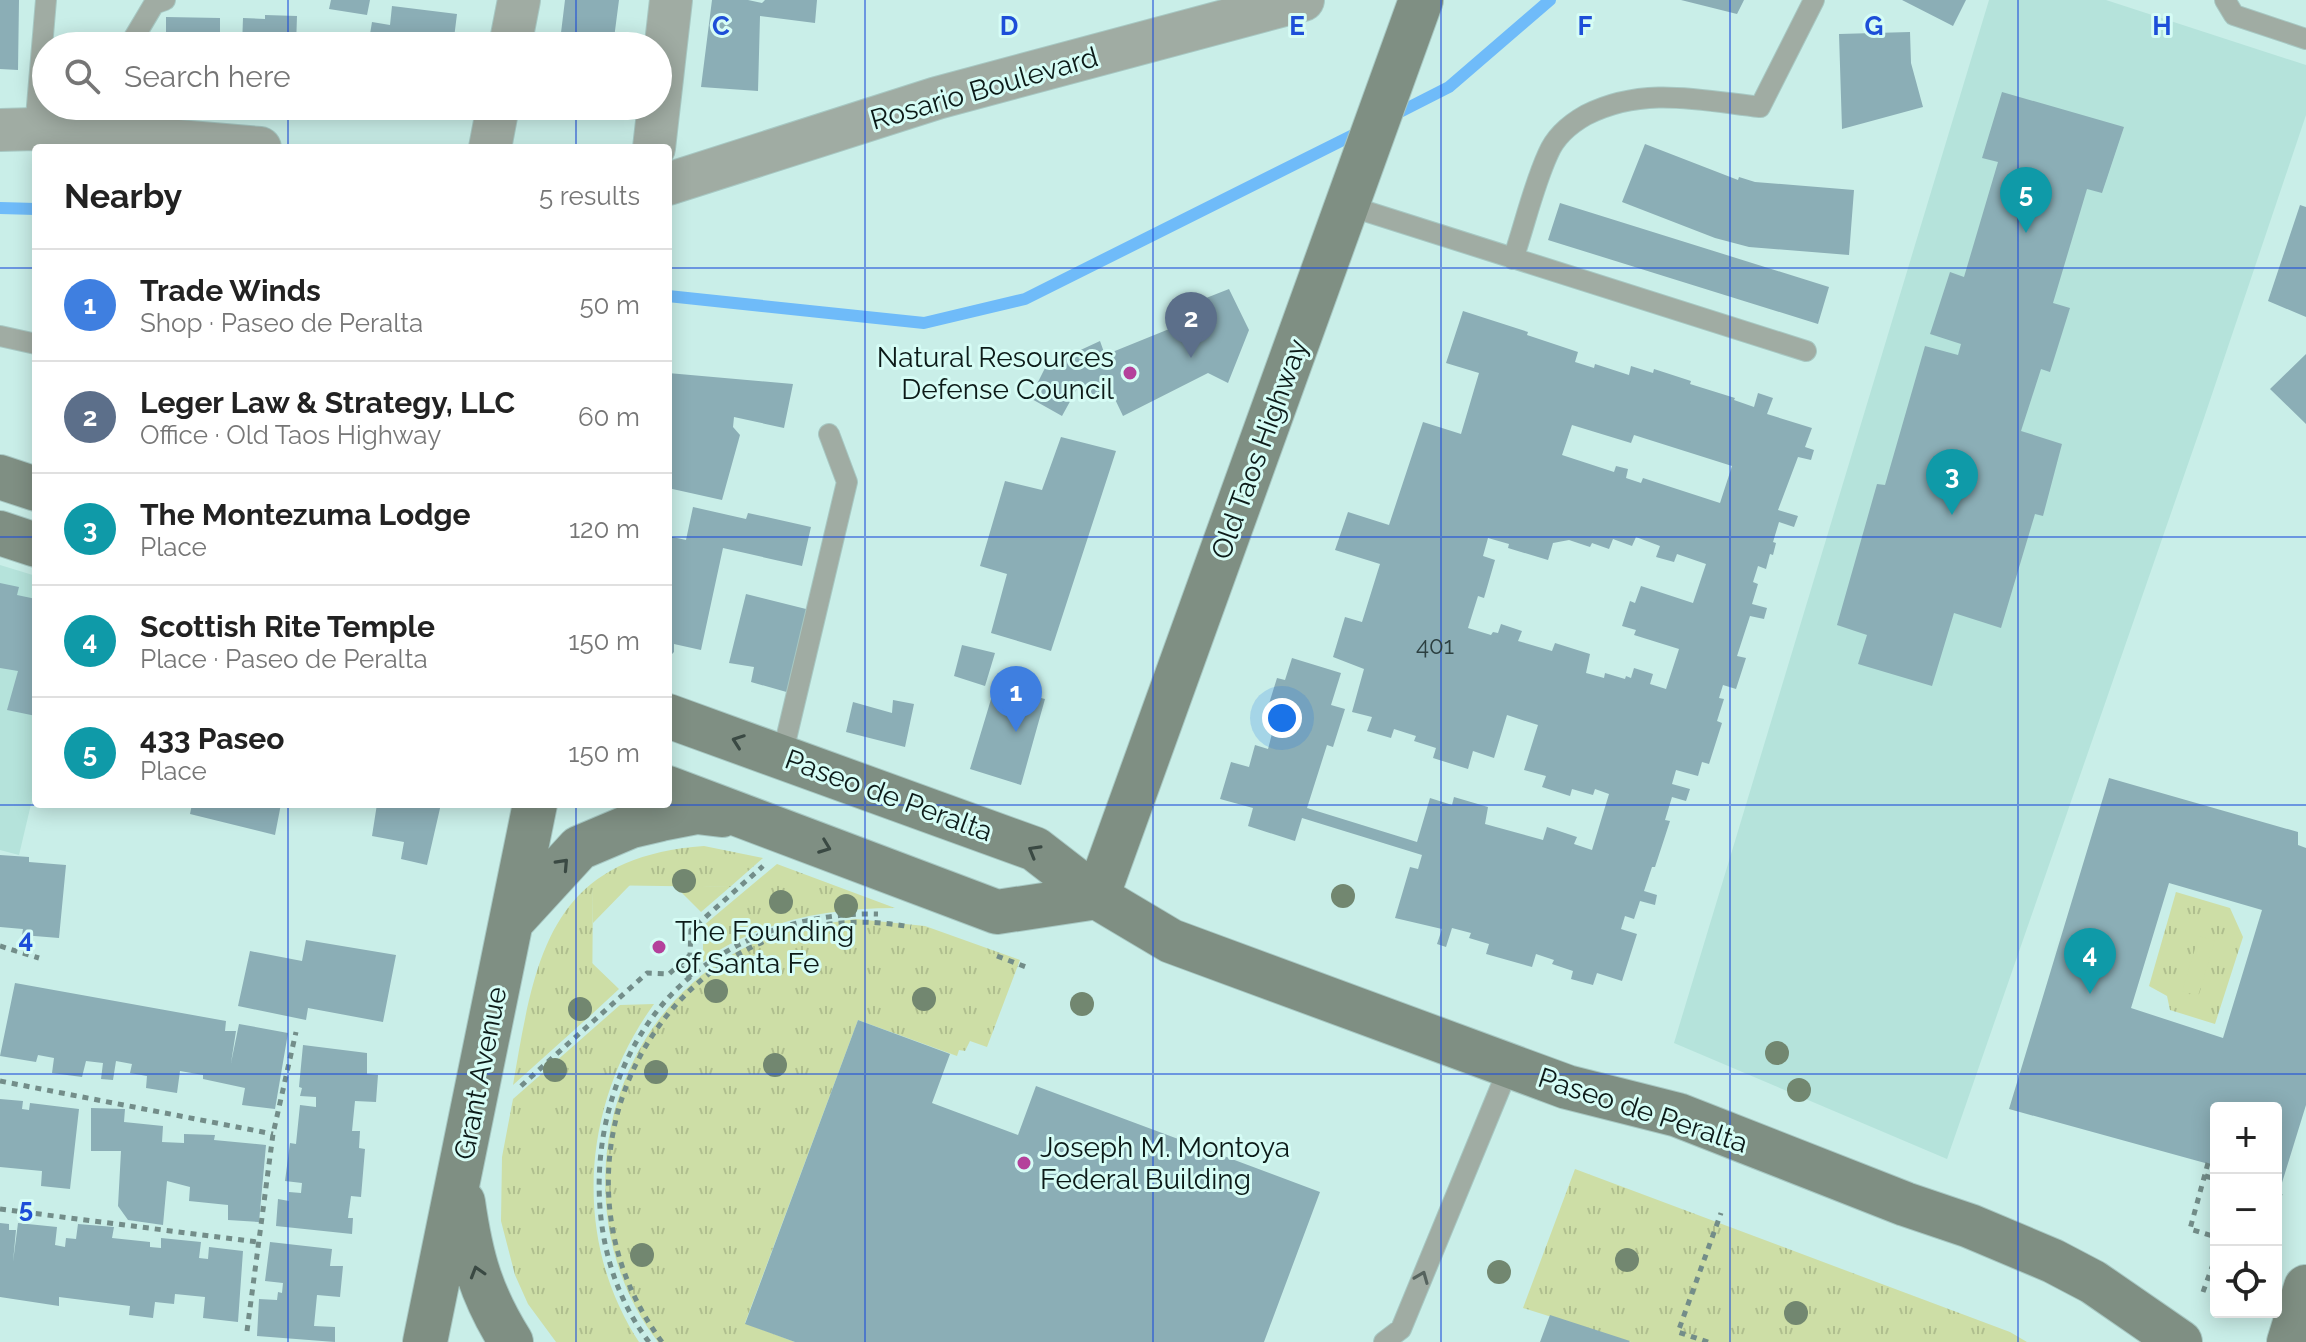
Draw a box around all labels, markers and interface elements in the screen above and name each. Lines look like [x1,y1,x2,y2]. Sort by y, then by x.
text: C [712,11,730,41]
text: D [1000,11,1018,41]
text: E [1289,11,1305,41]
text: F [1578,11,1593,41]
text: G [1865,11,1883,41]
text: H [2152,11,2172,41]
search box [32,32,672,120]
street label: Rosario Boulevard [867,40,1102,137]
icon: search [60,54,104,98]
text: Search here [124,59,291,94]
pin: 5 [2000,167,2052,233]
text: Nearby [64,176,182,216]
text: 5 results [539,181,640,211]
text: Trade Winds [140,273,321,308]
text: 1 [84,290,96,320]
text: 50 m [579,290,640,320]
pin: 2 [1165,292,1217,358]
text: Shop · Paseo de Peralta [140,308,423,338]
street label: Old Taos Highway [1204,335,1315,564]
place label: Natural Resources Defense Council [877,341,1114,406]
marker: Natural Resources Defense Council [1121,364,1139,382]
text: Leger Law & Strategy, LLC [140,385,515,420]
text: 2 [83,402,97,432]
text: 60 m [578,402,640,432]
text: Office · Old Taos Highway [140,420,441,450]
pin: 3 [1926,449,1978,515]
text: The Montezuma Lodge [140,497,470,532]
text: 3 [83,514,97,544]
text: 120 m [569,514,640,544]
text: Place [140,532,207,562]
text: Scottish Rite Temple [140,609,435,644]
text: 4 [83,626,97,656]
text: 150 m [568,626,640,656]
house number: 401 [1416,631,1454,660]
text: Place · Paseo de Peralta [140,644,428,674]
pin: 1 [990,666,1042,732]
your location [1262,698,1302,738]
text: 433 Paseo [140,721,284,756]
one-way arrow [732,734,746,751]
text: 5 [83,738,97,768]
text: 150 m [568,738,640,768]
street label: Paseo de Peralta [781,743,997,848]
text: Place [140,756,207,786]
one-way arrow [817,837,831,854]
one-way arrow [1028,845,1043,861]
one-way arrow [554,859,568,874]
place label: The Founding of Santa Fe [675,915,854,980]
text: 4 [19,924,33,954]
pin: 4 [2064,928,2116,994]
marker: The Founding of Santa Fe [650,938,668,956]
street label: Grant Avenue [448,984,513,1162]
street label: Paseo de Peralta [1534,1061,1752,1160]
map controls [2210,1102,2282,1318]
button: + [2210,1102,2282,1174]
place label: Joseph M. Montoya Federal Building [1040,1131,1290,1196]
marker: Joseph M. Montoya Federal Building [1015,1154,1033,1172]
button: − [2210,1174,2282,1246]
text: 5 [19,1193,33,1223]
button: locate [2210,1246,2282,1318]
one-way arrow [470,1266,486,1279]
one-way arrow [1413,1271,1429,1285]

